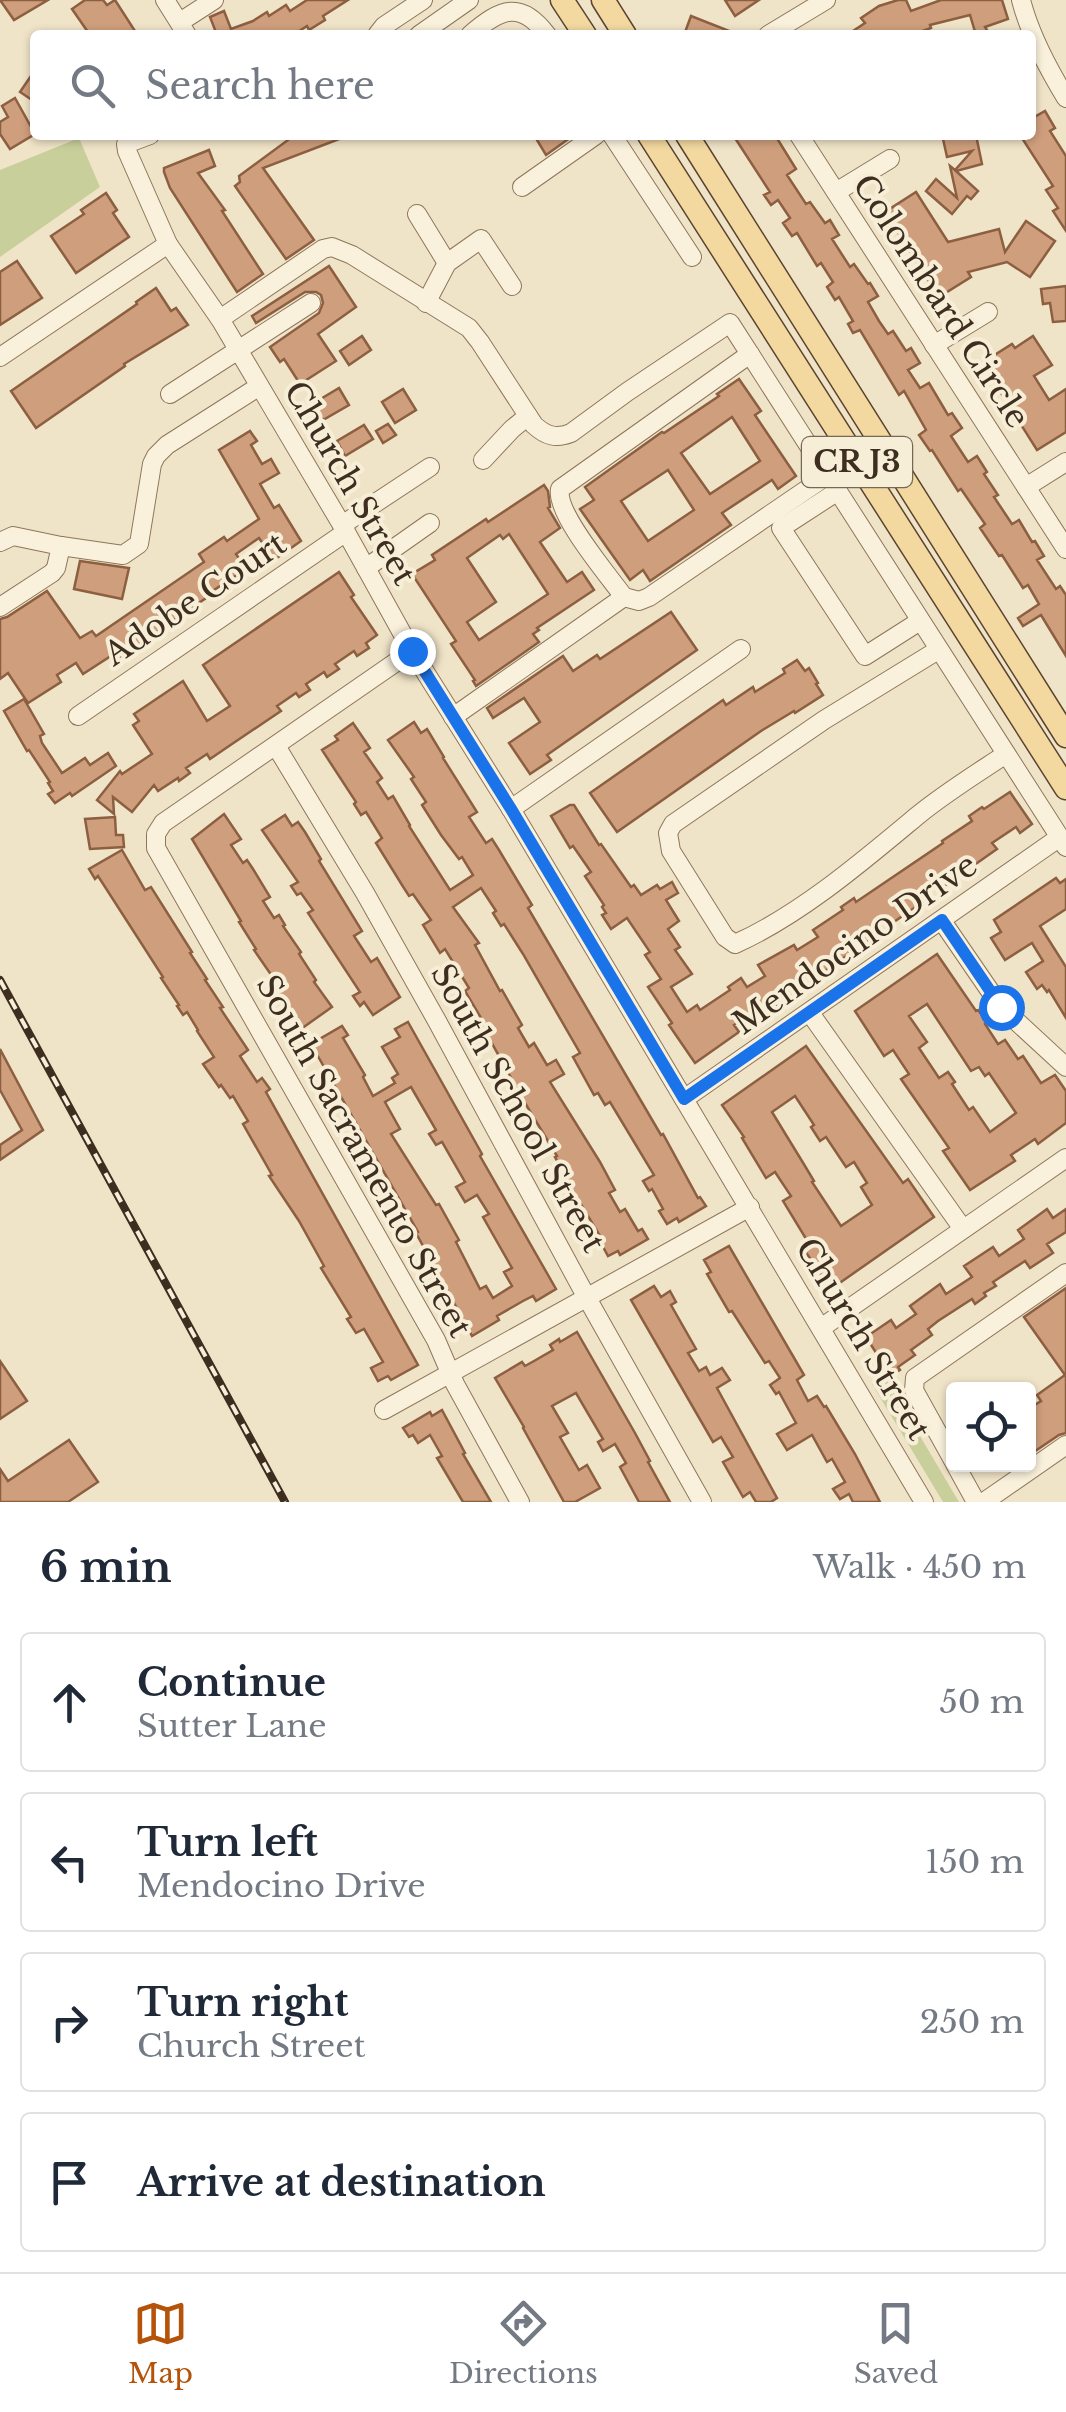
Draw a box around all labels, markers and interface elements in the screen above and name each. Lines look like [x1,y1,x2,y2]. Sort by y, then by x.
search box [30,30,1036,140]
icon: search [65,58,120,113]
text: Search here [145,62,375,109]
street label: Colombard Circle [844,167,1038,435]
street label: Church Street [276,374,424,592]
road number: CR J3 [802,437,912,487]
street label: Adobe Court [96,524,293,675]
route end [390,629,436,675]
street label: Mendocino Drive [725,845,985,1043]
street label: South School Street [422,957,614,1259]
street label: South Sacramento Street [248,968,480,1344]
route start [979,985,1025,1031]
street label: Church Street [787,1231,939,1447]
map controls [946,1382,1036,1472]
button: locate [946,1382,1036,1472]
text: 6 min [40,1541,172,1593]
text: Walk · 450 m [813,1547,1026,1587]
text: Continue [137,1659,326,1706]
icon: ahead [42,1675,97,1730]
text: 50 m [939,1682,1024,1722]
text: Sutter Lane [137,1706,327,1746]
text: Turn left [137,1819,318,1866]
icon: left [42,1835,97,1890]
text: 150 m [925,1842,1024,1882]
text: Mendocino Drive [137,1866,426,1906]
text: Turn right [137,1979,348,2026]
icon: right [42,1995,97,2050]
text: 250 m [920,2002,1024,2042]
text: Church Street [137,2026,366,2066]
icon: arrive [42,2155,97,2210]
text: Arrive at destination [137,2159,546,2206]
tab: Map [128,2296,193,2391]
tab: Directions [449,2296,598,2391]
tab: Saved [854,2296,938,2391]

